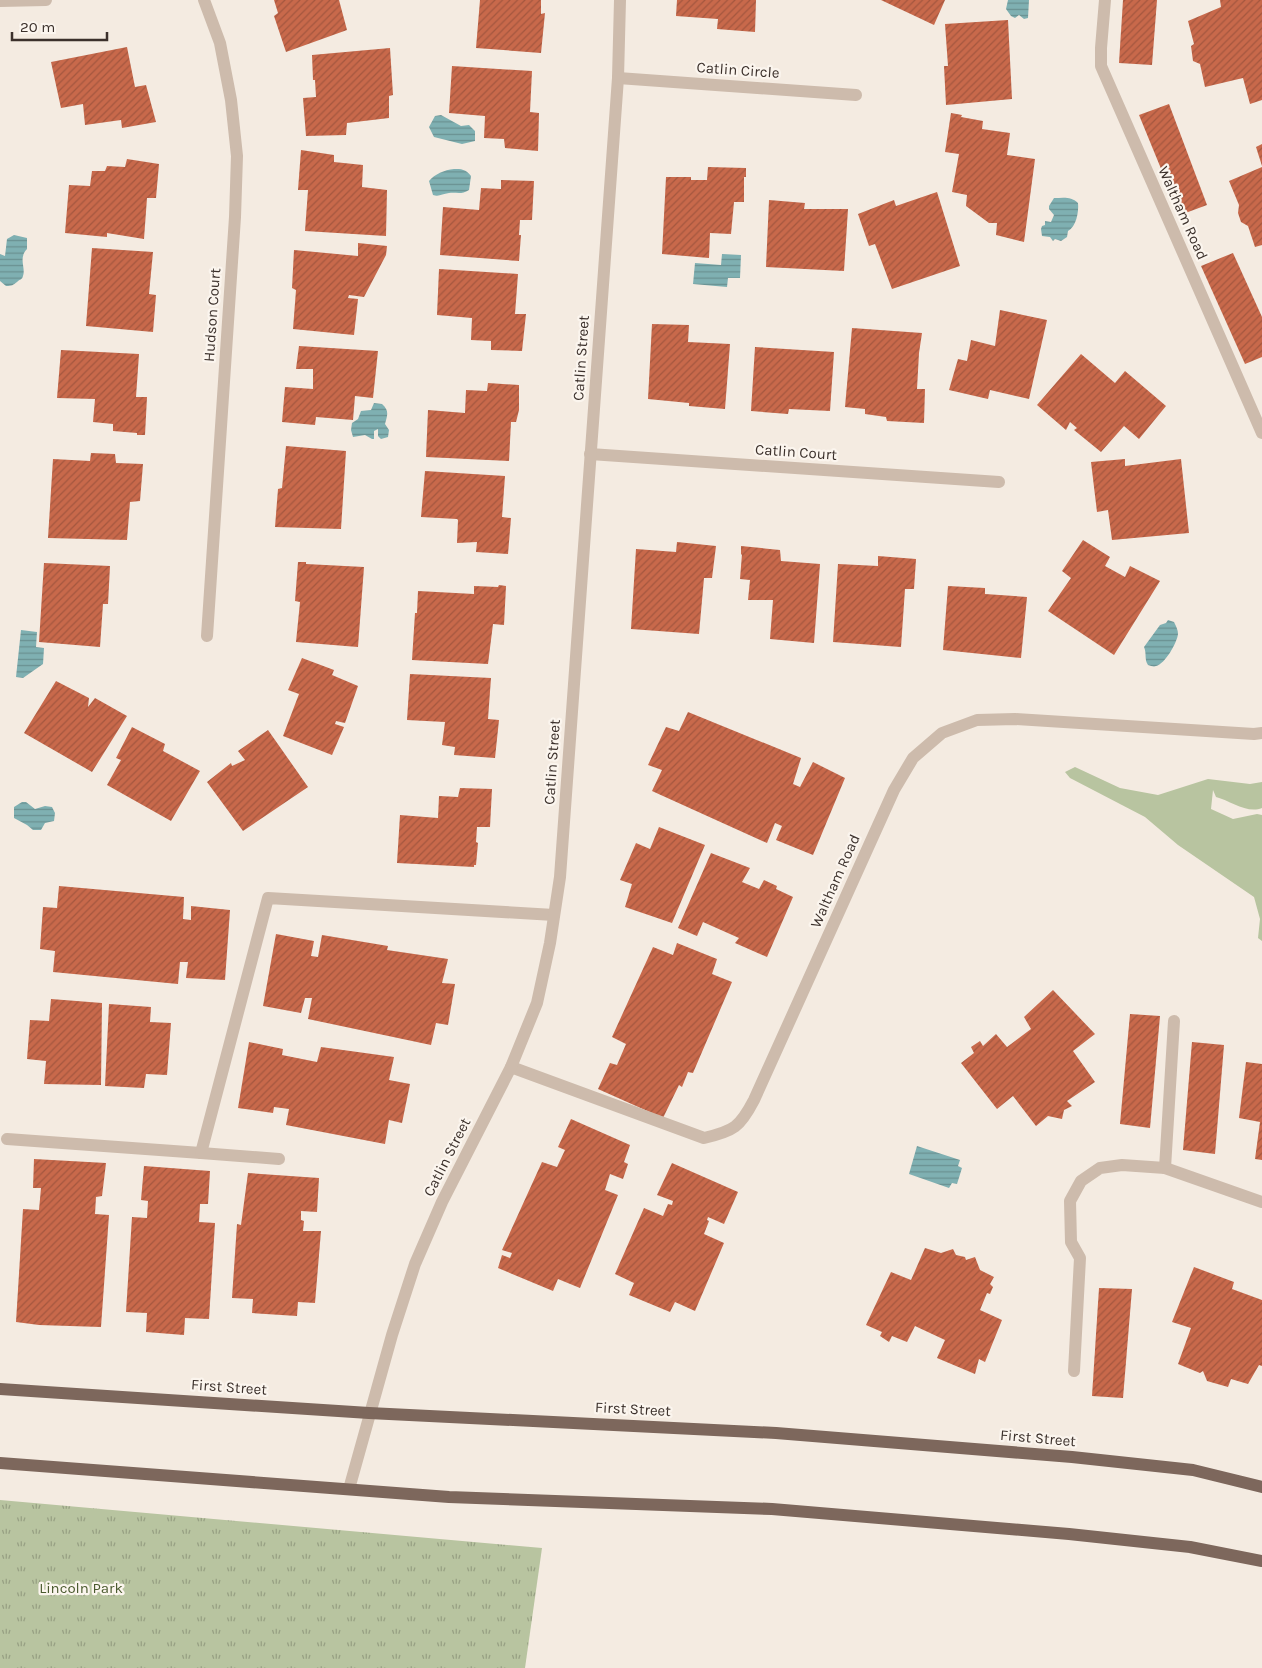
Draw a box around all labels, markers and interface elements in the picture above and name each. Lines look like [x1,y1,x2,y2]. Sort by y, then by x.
scale bar [12,10,108,42]
text: 20 m [20,18,55,36]
street label: Catlin Circle [696,58,780,82]
street label: Waltham Road [1154,163,1212,263]
street label: Hudson Court [200,267,224,363]
street label: Catlin Street [569,314,593,401]
street label: Catlin Court [755,440,838,464]
street label: Catlin Street [540,718,564,805]
street label: Waltham Road [806,831,864,931]
street label: Catlin Street [420,1114,475,1199]
street label: First Street [190,1375,268,1399]
street label: First Street [595,1398,672,1420]
street label: First Street [999,1426,1077,1450]
park label: Lincoln Park [39,1579,123,1597]

